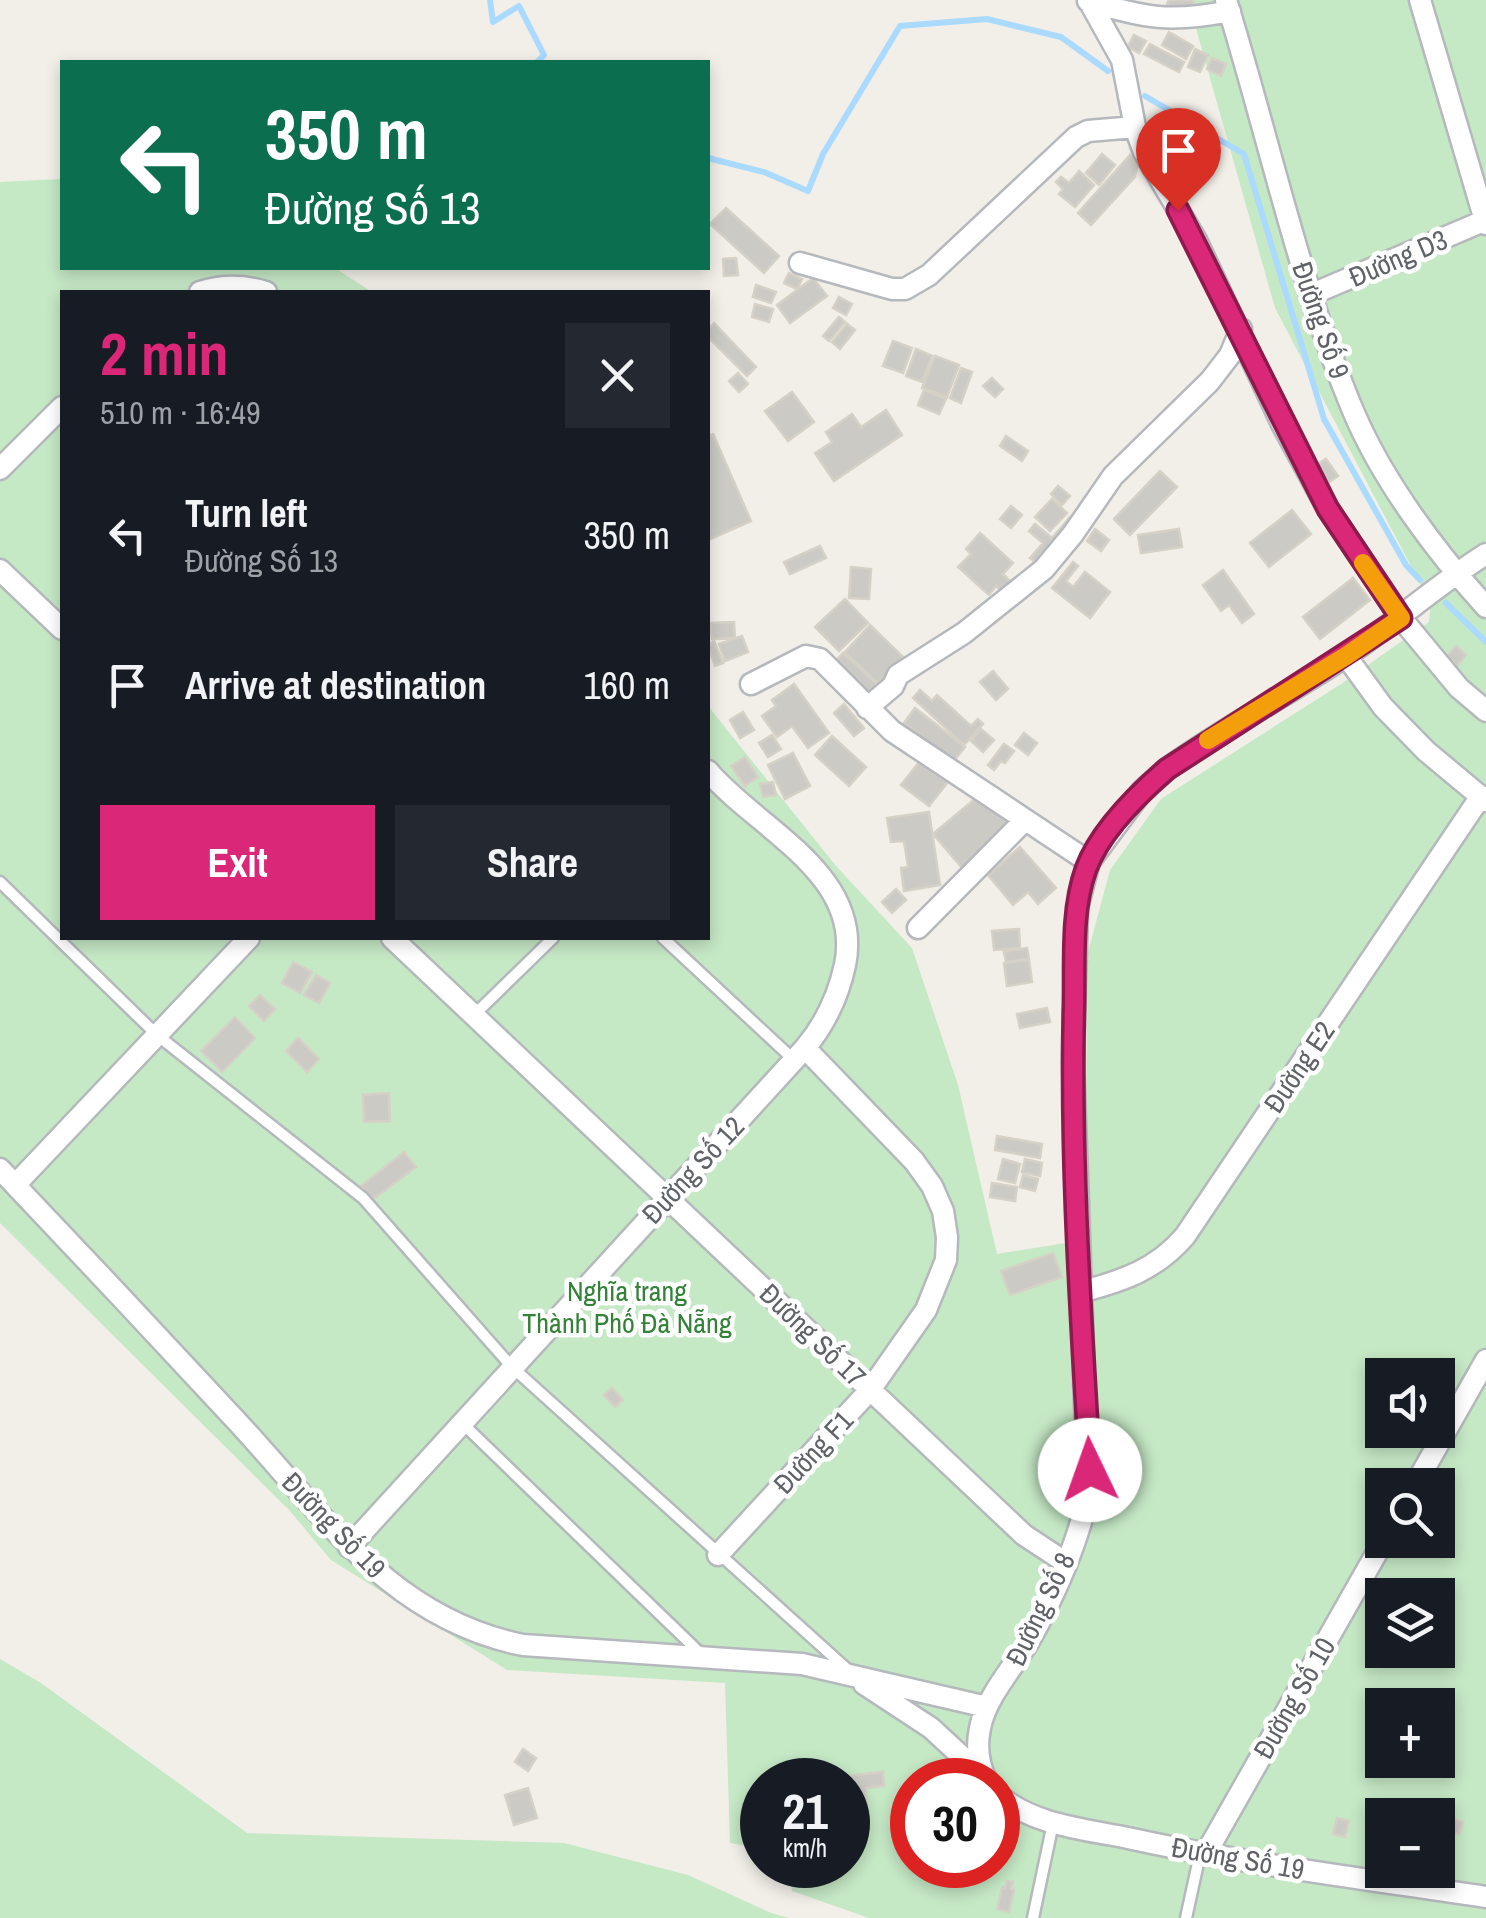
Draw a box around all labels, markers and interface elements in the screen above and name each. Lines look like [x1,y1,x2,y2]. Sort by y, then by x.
text: 350 m [265,87,428,181]
icon: left [100,100,230,230]
pin [1136,108,1221,211]
icon: arrive [1151,123,1206,178]
text: Đường Số 13 [265,177,480,238]
street label: Đường D3 [1343,220,1453,296]
street label: Đường Số 9 [1283,256,1359,384]
text: 2 min [100,313,229,394]
button: close [565,323,670,428]
text: 510 m · 16:49 [100,391,260,434]
text: Turn left [185,488,307,539]
icon: left [100,508,155,563]
text: 350 m [583,510,670,561]
text: Đường Số 13 [185,539,338,582]
icon: arrive [100,658,155,713]
text: Arrive at destination [185,660,486,711]
text: 160 m [583,660,670,711]
button: Exit [100,805,375,920]
button: Share [395,805,670,920]
street label: Đường E2 [1255,1014,1343,1120]
street label: Đường Số 12 [633,1108,753,1232]
park label: Nghĩa trang Thành Phố Đà Nẵng [522,1272,732,1342]
street label: Đường Số 17 [752,1275,874,1395]
map controls [1365,1358,1455,1888]
button: sound [1365,1358,1455,1448]
street label: Đường F1 [765,1402,861,1502]
position arrow [1038,1418,1142,1522]
street label: Đường Số 19 [274,1464,394,1586]
button: search [1365,1468,1455,1558]
street label: Đường Số 8 [996,1546,1084,1672]
button: layers [1365,1578,1455,1668]
street label: Đường Số 10 [1244,1630,1344,1766]
button: + [1365,1688,1455,1778]
speed limit sign: 30 [890,1758,1020,1888]
text: 21 [782,1777,828,1845]
button: − [1365,1798,1455,1888]
street label: Đường Số 19 [1169,1828,1307,1888]
text: km/h [783,1831,827,1865]

